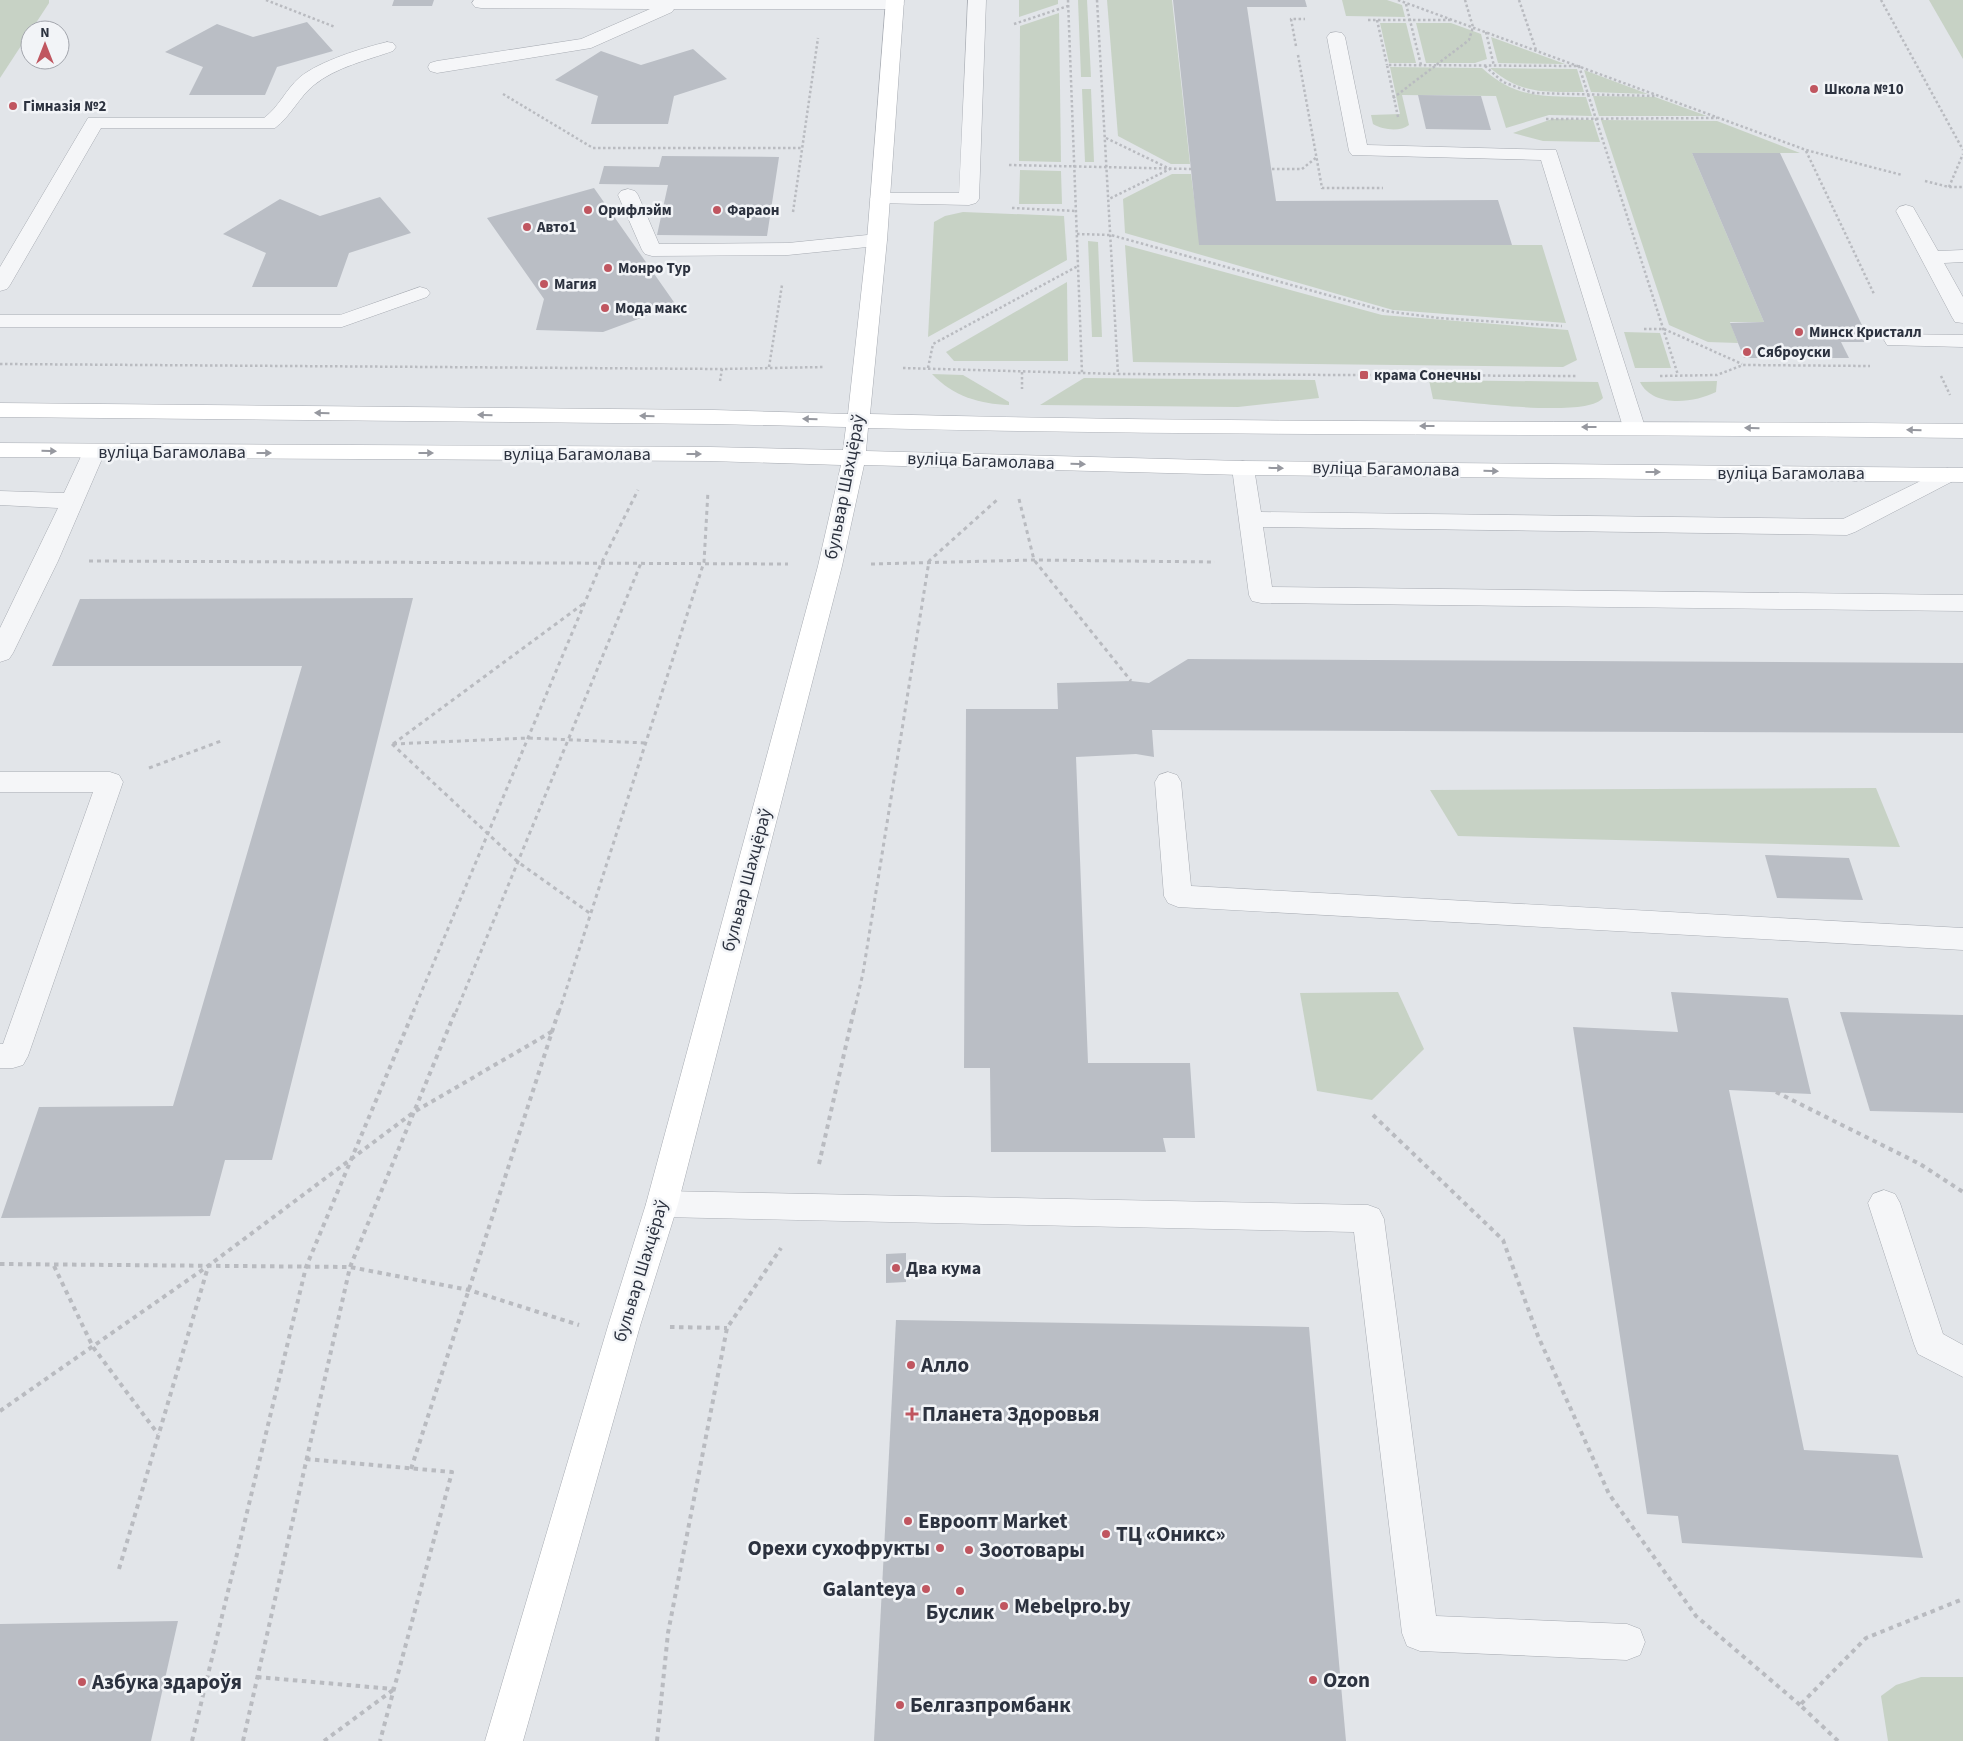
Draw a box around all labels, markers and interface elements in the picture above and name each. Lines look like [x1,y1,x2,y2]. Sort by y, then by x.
north arrow [20,20,70,70]
text: N [40,23,50,43]
place label: Школа №10 [1824,79,1904,100]
marker: Школа №10 [1808,83,1820,95]
place label: Гімназія №2 [23,96,106,117]
marker: Гімназія №2 [7,100,19,112]
place label: Орифлэйм [598,200,672,221]
place label: Фараон [727,200,779,221]
marker: Орифлэйм [582,204,594,216]
marker: Фараон [711,204,723,216]
place label: Авто1 [536,217,577,238]
marker: Авто1 [521,221,533,233]
place label: Монро Тур [618,258,691,279]
marker: Монро Тур [602,262,614,274]
place label: Магия [554,274,597,295]
marker: Магия [538,278,550,290]
place label: Мода макс [615,298,687,319]
marker: Мода макс [599,302,611,314]
place label: Минск Кристалл [1809,322,1922,343]
marker: Минск Кристалл [1793,326,1805,338]
place label: Сяброуски [1757,342,1831,363]
marker: Сяброуски [1741,346,1753,358]
place label: крама Сонечны [1374,365,1481,386]
marker: крама Сонечны [1358,369,1370,381]
one-way arrow [314,409,330,417]
one-way arrow [477,411,493,419]
one-way arrow [639,412,655,420]
street label: бульвар Шахцёраў [819,412,871,562]
one-way arrow [802,415,818,423]
one-way arrow [1419,422,1435,430]
one-way arrow [1581,423,1597,431]
one-way arrow [1744,424,1760,432]
one-way arrow [1906,426,1922,434]
street label: вуліца Багамолава [98,440,246,465]
street label: вуліца Багамолава [503,442,651,467]
street label: вуліца Багамолава [907,446,1055,476]
one-way arrow [41,447,57,455]
one-way arrow [256,449,272,457]
one-way arrow [418,449,434,457]
one-way arrow [686,450,702,458]
street label: вуліца Багамолава [1312,455,1460,483]
one-way arrow [1070,460,1086,468]
street label: вуліца Багамолава [1717,461,1865,486]
one-way arrow [1268,464,1284,472]
one-way arrow [1483,467,1499,475]
one-way arrow [1645,468,1661,476]
street label: бульвар Шахцёраў [716,805,778,954]
street label: бульвар Шахцёраў [608,1196,675,1345]
place label: Два кума [906,1256,981,1281]
marker: Два кума [890,1262,902,1274]
place label: Алло [920,1350,969,1380]
marker: Алло [905,1359,917,1371]
place label: Планета Здоровья [922,1399,1100,1429]
marker: Планета Здоровья [906,1408,918,1420]
place label: Евроопт Market [918,1506,1068,1536]
marker: Евроопт Market [902,1515,914,1527]
place label: ТЦ «Оникс» [1116,1519,1226,1549]
marker: ТЦ «Оникс» [1100,1528,1112,1540]
place label: Орехи сухофрукты [748,1533,930,1563]
place label: Зоотовары [979,1535,1085,1565]
marker: Орехи сухофрукты [934,1542,946,1554]
marker: Зоотовары [963,1544,975,1556]
place label: Galanteya [822,1574,916,1604]
marker: Galanteya [920,1583,932,1595]
marker: Буслик [954,1585,966,1597]
place label: Mebelpro.by [1014,1591,1131,1621]
place label: Буслик [926,1597,995,1627]
marker: Mebelpro.by [998,1600,1010,1612]
place label: Ozon [1323,1665,1370,1695]
place label: Азбука здароўя [91,1667,242,1697]
marker: Ozon [1307,1674,1319,1686]
marker: Азбука здароўя [76,1676,88,1688]
place label: Белгазпромбанк [910,1690,1071,1720]
marker: Белгазпромбанк [894,1699,906,1711]

